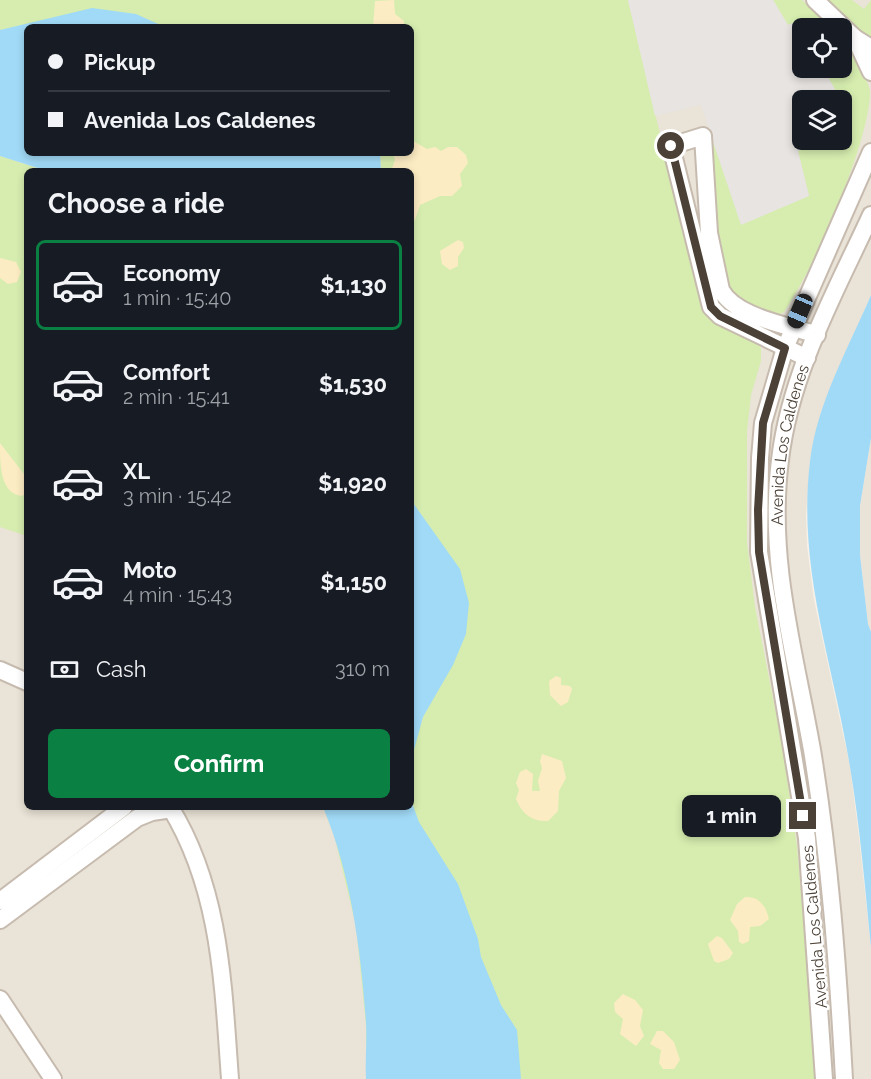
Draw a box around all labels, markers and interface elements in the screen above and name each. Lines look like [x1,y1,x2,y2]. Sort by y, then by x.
map controls [792,18,852,150]
button: locate [792,18,852,78]
text: Pickup [84,49,156,75]
button: layers [792,90,852,150]
text: Avenida Los Caldenes [84,107,316,133]
route start [657,132,684,159]
text: Choose a ride [48,188,224,219]
icon: car [51,258,105,312]
text: Economy [123,260,221,286]
text: $1,130 [320,272,387,298]
text: 1 min · 15:40 [123,286,231,310]
car [785,291,815,331]
icon: car [51,357,105,411]
text: Comfort [123,359,210,385]
street label: Avenida Los Caldenes [768,362,813,526]
text: $1,530 [319,371,387,397]
text: 2 min · 15:41 [123,385,230,409]
icon: car [51,456,105,510]
text: XL [123,458,150,484]
text: $1,920 [318,470,387,496]
text: 3 min · 15:42 [123,484,232,508]
icon: car [51,555,105,609]
text: Moto [123,557,177,583]
text: $1,150 [321,569,387,595]
text: 4 min · 15:43 [123,583,232,607]
icon: cash [48,653,81,686]
text: Cash [96,656,147,682]
text: 310 m [335,657,390,681]
button: Confirm [48,729,390,798]
callout: 1 min [683,795,782,837]
route end [789,802,816,829]
text: 1 min [706,804,757,828]
street label: Avenida Los Caldenes [798,844,831,1009]

